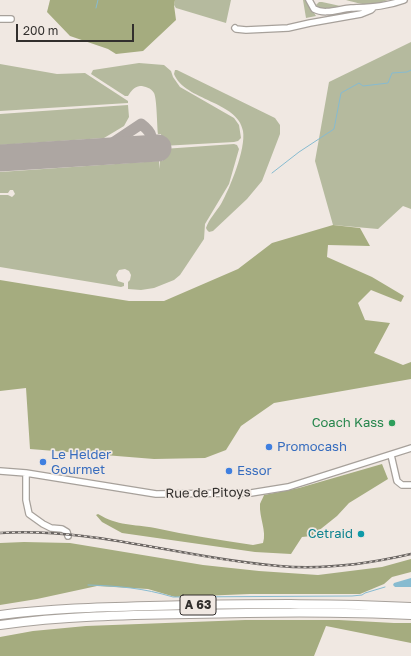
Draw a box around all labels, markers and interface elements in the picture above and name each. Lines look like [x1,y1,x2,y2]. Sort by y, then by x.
scale bar [18,16,136,42]
text: 200 m [23,23,58,38]
place label: Coach Kass [312,415,384,431]
marker: Coach Kass [387,418,397,428]
place label: Promocash [277,439,347,455]
marker: Promocash [264,442,274,452]
place label: Le Helder Gourmet [51,447,111,478]
marker: Le Helder Gourmet [38,457,48,467]
place label: Essor [237,463,272,479]
marker: Essor [224,466,234,476]
street label: Rue de Pitoys [165,484,251,502]
place label: Cetraid [308,526,353,542]
marker: Cetraid [356,529,366,539]
road number: A 63 [180,595,216,615]

